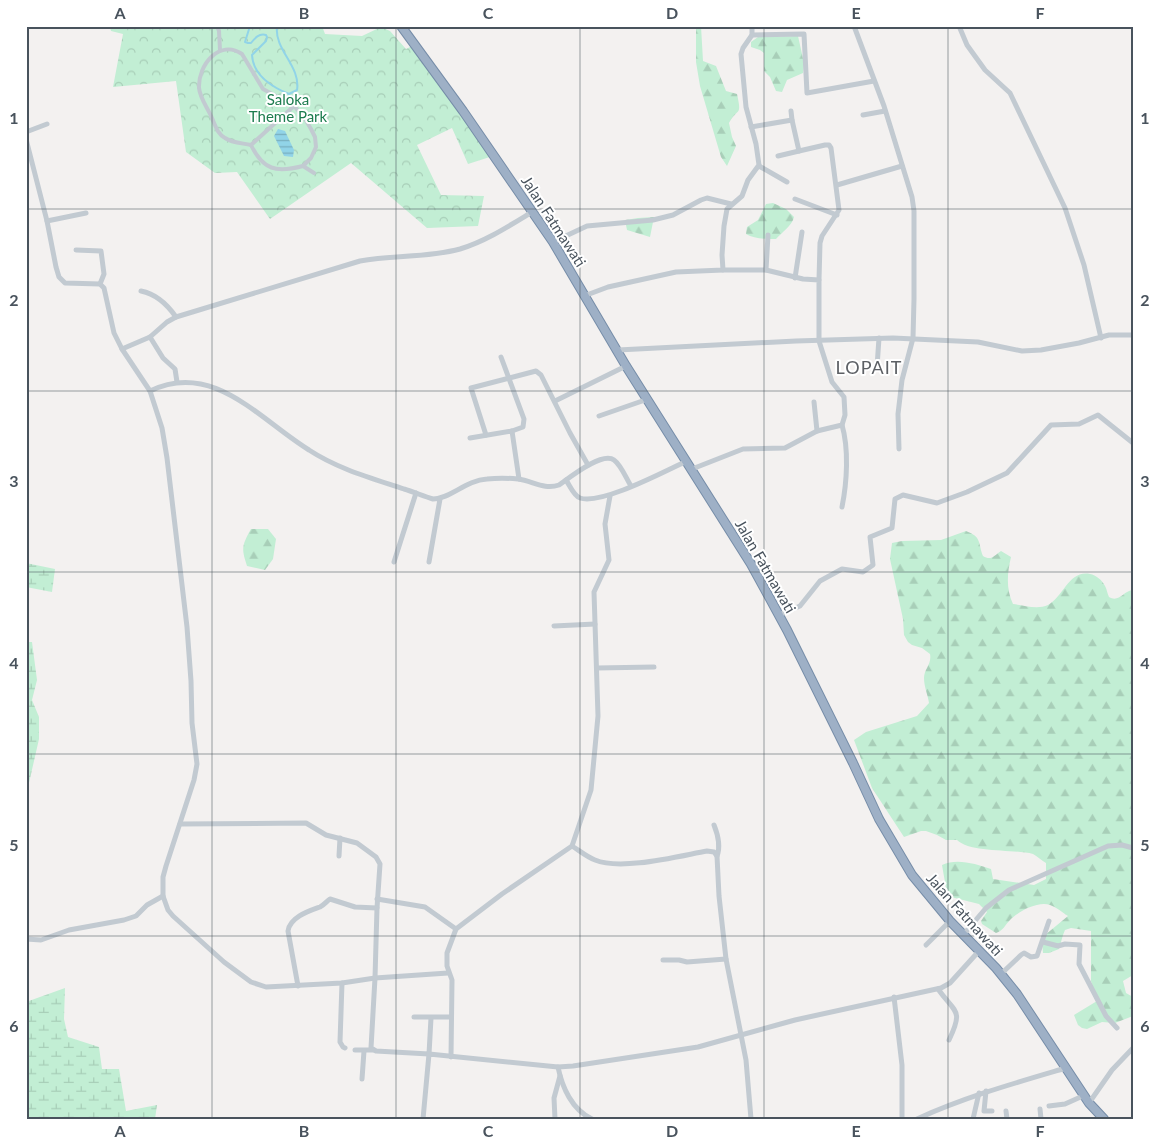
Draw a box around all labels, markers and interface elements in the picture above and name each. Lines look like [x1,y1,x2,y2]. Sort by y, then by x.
text: A [113,3,126,22]
text: B [299,3,309,22]
text: C [483,3,494,22]
text: D [666,3,678,22]
text: E [851,3,861,22]
text: F [1035,3,1045,22]
park label: Saloka Theme Park [249,90,328,125]
text: 1 [9,108,19,127]
text: 1 [1140,108,1150,127]
street label: Jalan Fatmawati [518,172,590,270]
text: 2 [9,290,19,309]
text: 2 [1140,290,1150,309]
district label: LOPAIT [836,356,902,378]
text: 3 [9,471,19,490]
text: 3 [1140,471,1150,490]
street label: Jalan Fatmawati [732,516,800,616]
text: 4 [9,653,19,672]
text: 4 [1140,653,1150,672]
text: 5 [9,835,19,854]
text: 5 [1140,835,1150,854]
street label: Jalan Fatmawati [923,869,1007,959]
text: 6 [9,1016,19,1035]
text: 6 [1140,1016,1150,1035]
text: A [113,1121,126,1140]
text: B [299,1121,309,1140]
text: C [483,1121,494,1140]
text: D [666,1121,678,1140]
text: E [851,1121,861,1140]
text: F [1035,1121,1045,1140]

